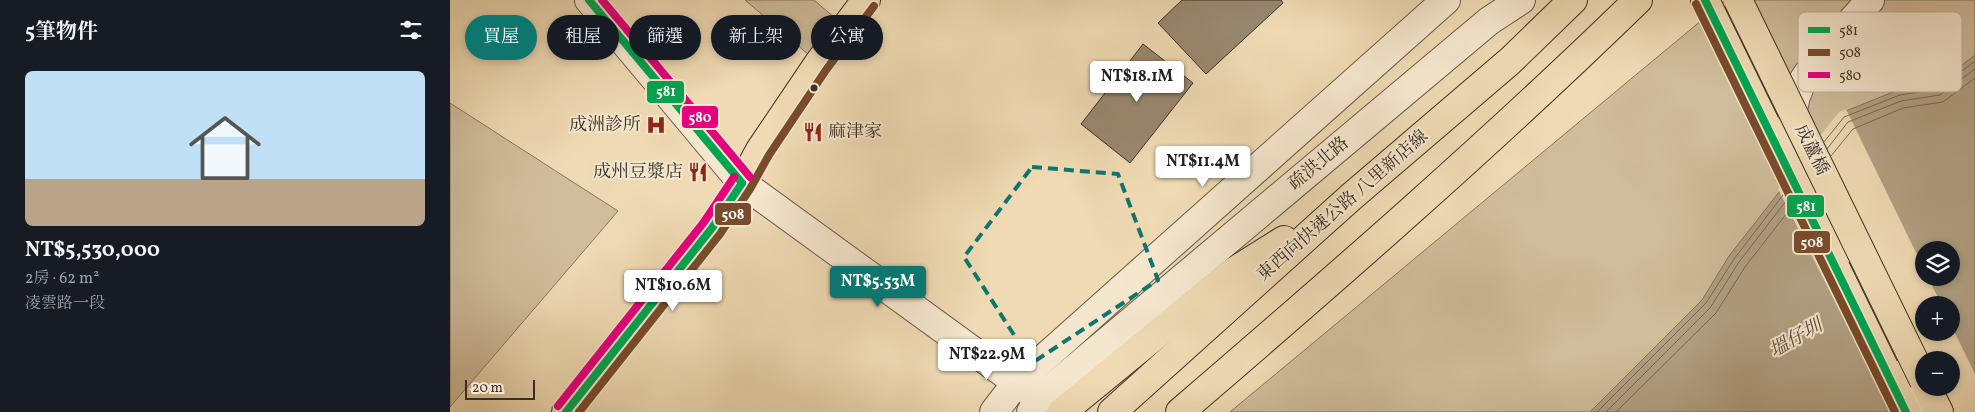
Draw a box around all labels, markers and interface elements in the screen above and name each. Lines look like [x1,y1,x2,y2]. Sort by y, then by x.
legend [1798,12,1962,92]
chip: 買屋 [465,15,537,60]
chip: 租屋 [547,15,619,60]
chip: 篩選 [629,15,701,60]
chip: 新上架 [711,15,801,60]
chip: 公寓 [811,15,883,60]
icon: filters [397,16,425,44]
text: 5筆物件 [25,18,98,47]
text: 581 [1839,22,1858,41]
text: 508 [1839,44,1861,63]
pin: NT$18.1M [1085,61,1189,103]
text: NT$18.1M [1101,66,1173,88]
text: 580 [1839,67,1861,86]
line badge: 581 [646,80,685,104]
text: 581 [656,83,676,102]
unlabelled marker [809,83,819,93]
icon: home [180,103,270,193]
line badge: 580 [681,105,719,129]
text: 580 [689,109,712,128]
place label: 成洲診所 [569,113,641,138]
hospital icon: 成洲診所 [645,114,667,136]
place label: 麻津家 [828,120,882,145]
street label: 成蘆橋 [1788,120,1834,180]
restaurant icon: 麻津家 [802,121,824,143]
street label: 東西向快速公路 八里新店線 [1252,125,1434,287]
street label: 疏洪北路 [1283,131,1355,197]
pin: NT$11.4M [1151,146,1255,188]
text: NT$11.4M [1166,151,1240,173]
place label: 成州豆漿店 [593,160,683,185]
restaurant icon: 成州豆漿店 [687,161,709,183]
line badge: 581 [1786,194,1825,218]
text: 581 [1796,198,1816,217]
line badge: 508 [714,202,752,226]
text: 508 [722,206,744,225]
line badge: 508 [1793,230,1831,254]
text: 508 [1801,234,1823,253]
text: NT$5,530,000 [25,236,160,265]
map controls [1915,241,1960,396]
button: layers [1915,241,1960,286]
pin: NT$5.53M [826,266,930,308]
text: 2房 · 62 m² [25,268,99,290]
pin: NT$10.6M [621,270,725,312]
text: NT$5.53M [841,271,915,293]
text: NT$10.6M [635,275,711,297]
text: 凌雲路一段 [25,293,105,315]
button: + [1915,296,1960,341]
water label: 塭仔圳 [1765,312,1830,365]
pin: NT$22.9M [935,338,1039,381]
text: NT$22.9M [949,344,1025,366]
button: − [1915,351,1960,396]
scale bar [465,377,535,400]
text: 20 m [472,379,503,398]

